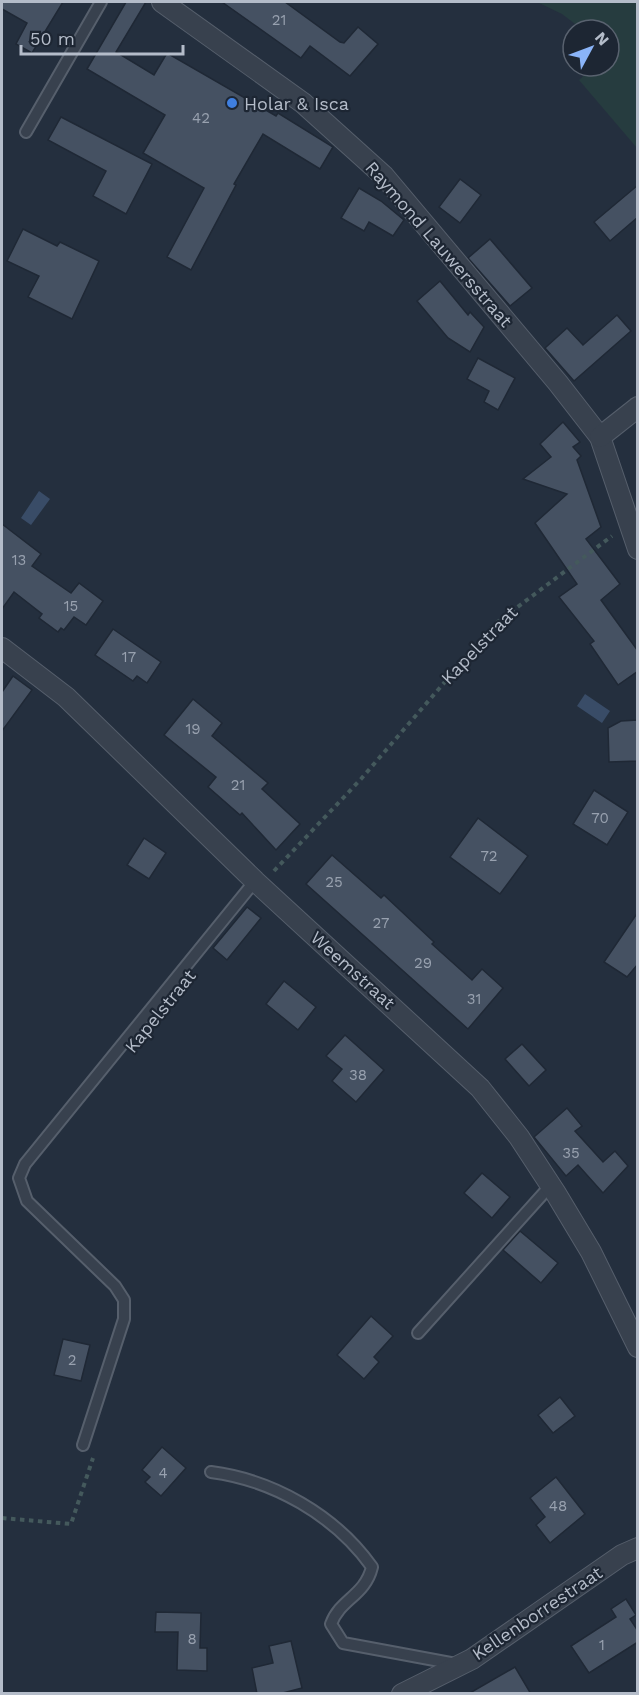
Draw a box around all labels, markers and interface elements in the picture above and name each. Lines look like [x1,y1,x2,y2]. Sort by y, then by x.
house number: 21 [272,11,286,29]
scale bar [21,18,183,56]
north arrow [561,18,621,78]
text: 50 m [30,28,75,49]
text: N [591,28,613,49]
place label: Holar & Isca [244,93,349,114]
marker: Holar & Isca [225,96,239,110]
house number: 42 [192,109,210,127]
street label: Raymond Lauwersstraat [361,157,517,332]
house number: 13 [12,551,26,569]
house number: 15 [64,597,78,615]
street label: Kapelstraat [437,601,522,688]
house number: 17 [122,648,136,666]
house number: 19 [185,720,201,738]
house number: 21 [231,776,245,794]
house number: 70 [591,809,609,827]
house number: 72 [480,847,498,865]
house number: 25 [325,873,343,891]
house number: 27 [373,914,389,932]
street label: Weemstraat [306,927,400,1014]
house number: 29 [414,954,432,972]
street label: Kapelstraat [120,965,200,1057]
house number: 31 [467,990,481,1008]
house number: 38 [349,1066,367,1084]
house number: 35 [562,1144,580,1162]
house number: 2 [68,1351,76,1369]
house number: 4 [158,1464,168,1482]
house number: 48 [549,1497,567,1515]
street label: Kellenborrestraat [468,1561,606,1664]
house number: 8 [187,1630,197,1648]
house number: 1 [599,1636,605,1654]

